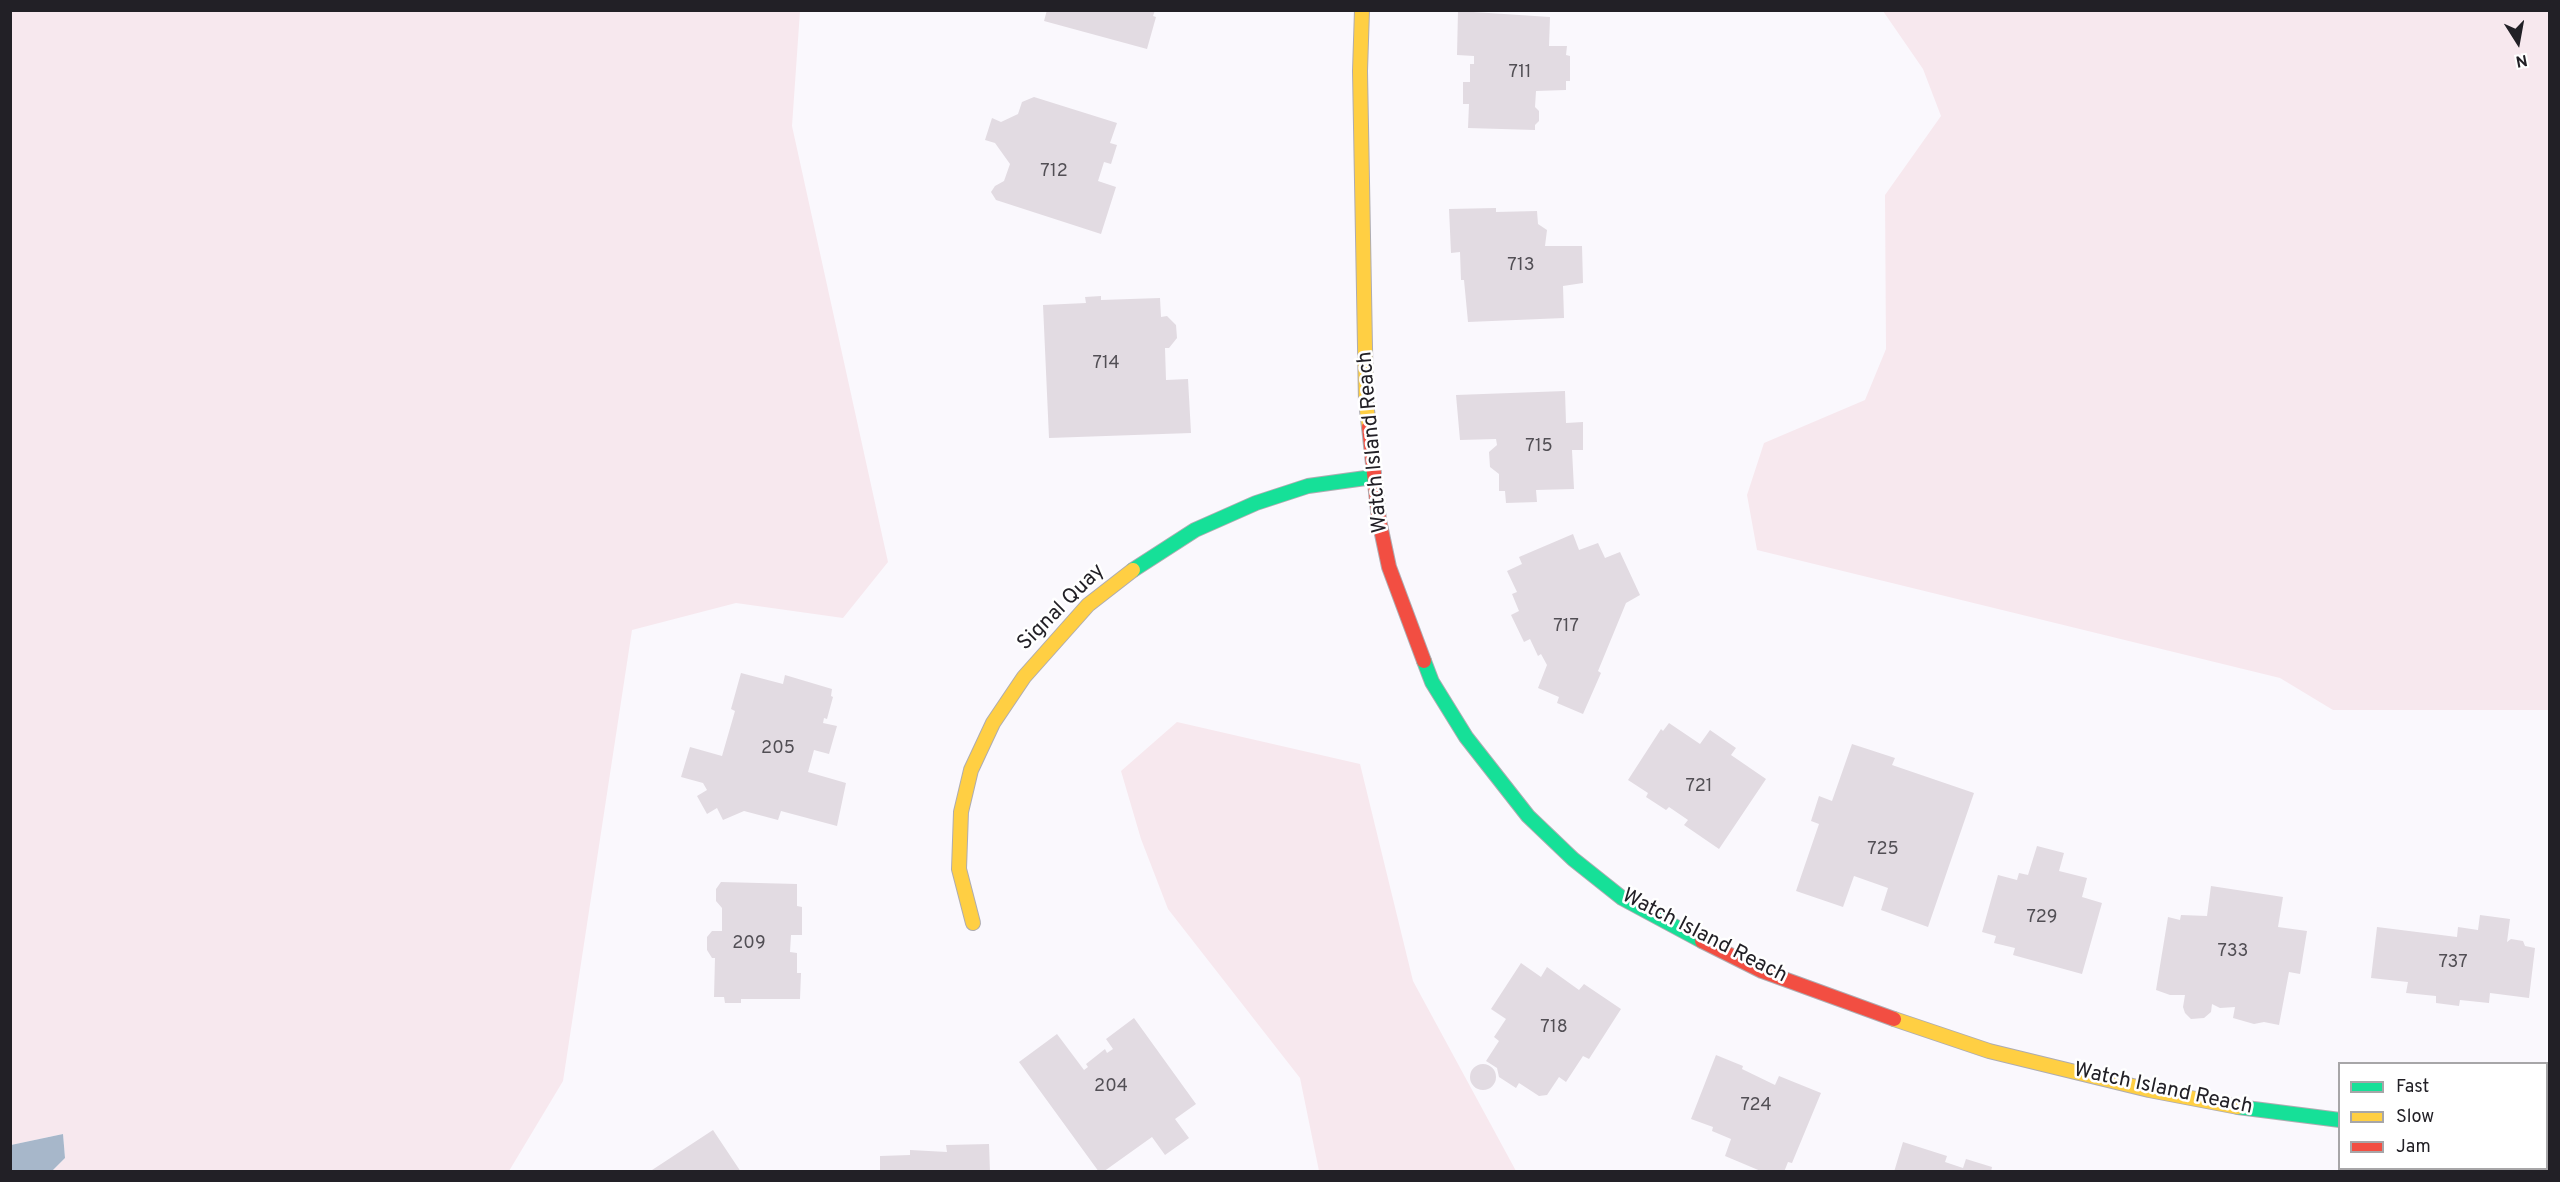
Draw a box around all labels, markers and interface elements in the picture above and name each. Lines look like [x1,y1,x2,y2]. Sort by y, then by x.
north arrow [2488,12,2548,72]
text: N [2514,49,2529,71]
house number: 711 [1508,62,1532,84]
house number: 712 [1040,161,1068,183]
house number: 713 [1507,255,1535,277]
street label: Watch Island Reach [1354,350,1394,534]
house number: 714 [1092,353,1120,375]
house number: 715 [1525,436,1553,458]
street label: Signal Quay [1013,559,1111,657]
house number: 717 [1553,616,1579,638]
house number: 205 [761,738,795,760]
house number: 721 [1686,776,1712,798]
house number: 725 [1867,839,1899,861]
street label: Watch Island Reach [1617,884,1791,990]
house number: 729 [2027,907,2057,929]
house number: 209 [732,933,766,955]
house number: 733 [2218,941,2248,963]
house number: 737 [2438,952,2468,974]
house number: 718 [1540,1017,1568,1039]
street label: Watch Island Reach [2071,1059,2255,1121]
legend [2338,1062,2548,1170]
house number: 204 [1094,1076,1128,1098]
text: Fast [2396,1076,2429,1099]
house number: 724 [1740,1095,1772,1117]
text: Slow [2396,1106,2434,1129]
text: Jam [2396,1136,2431,1159]

